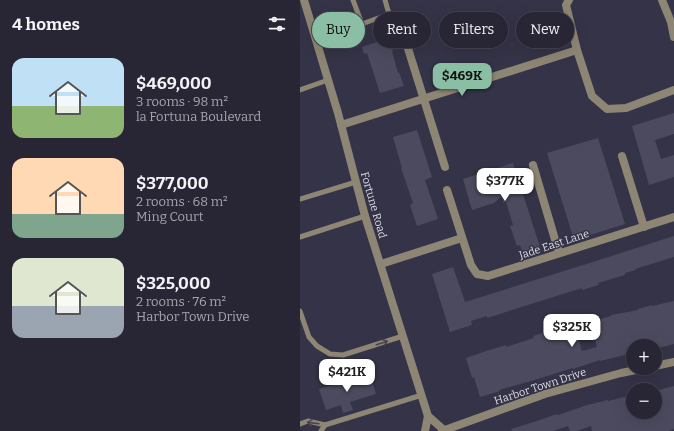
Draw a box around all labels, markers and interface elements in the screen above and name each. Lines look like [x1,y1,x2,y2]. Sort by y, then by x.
chip: Buy [312,12,365,48]
chip: Rent [373,12,431,48]
chip: Filters [439,12,508,48]
chip: New [516,12,574,48]
icon: filters [266,13,288,35]
text: 4 homes [12,14,80,35]
pin: $469K [434,63,490,97]
text: $469K [442,68,482,83]
text: $469,000 [136,73,212,94]
icon: home [44,74,92,122]
text: 3 rooms · 98 m² [136,94,228,109]
text: la Fortuna Boulevard [136,109,261,124]
pin: $377K [477,168,533,202]
street label: Fortune Road [358,170,389,240]
text: $377,000 [136,173,209,194]
text: $377K [486,173,524,188]
icon: home [44,174,92,222]
text: 2 rooms · 68 m² [136,194,228,209]
text: Ming Court [136,209,204,224]
street label: Jade East Lane [516,227,591,262]
text: $325,000 [136,273,210,294]
icon: home [44,274,92,322]
text: 2 rooms · 76 m² [136,294,226,309]
text: Harbor Town Drive [136,309,249,324]
pin: $325K [544,314,600,348]
text: $325K [552,319,592,334]
one-way arrow [376,339,389,346]
map controls [626,339,662,419]
button: + [626,339,662,375]
pin: $421K [319,359,375,393]
text: $421K [328,364,366,379]
street label: Harbor Town Drive [492,365,588,407]
button: − [626,383,662,419]
one-way arrow [306,419,319,427]

